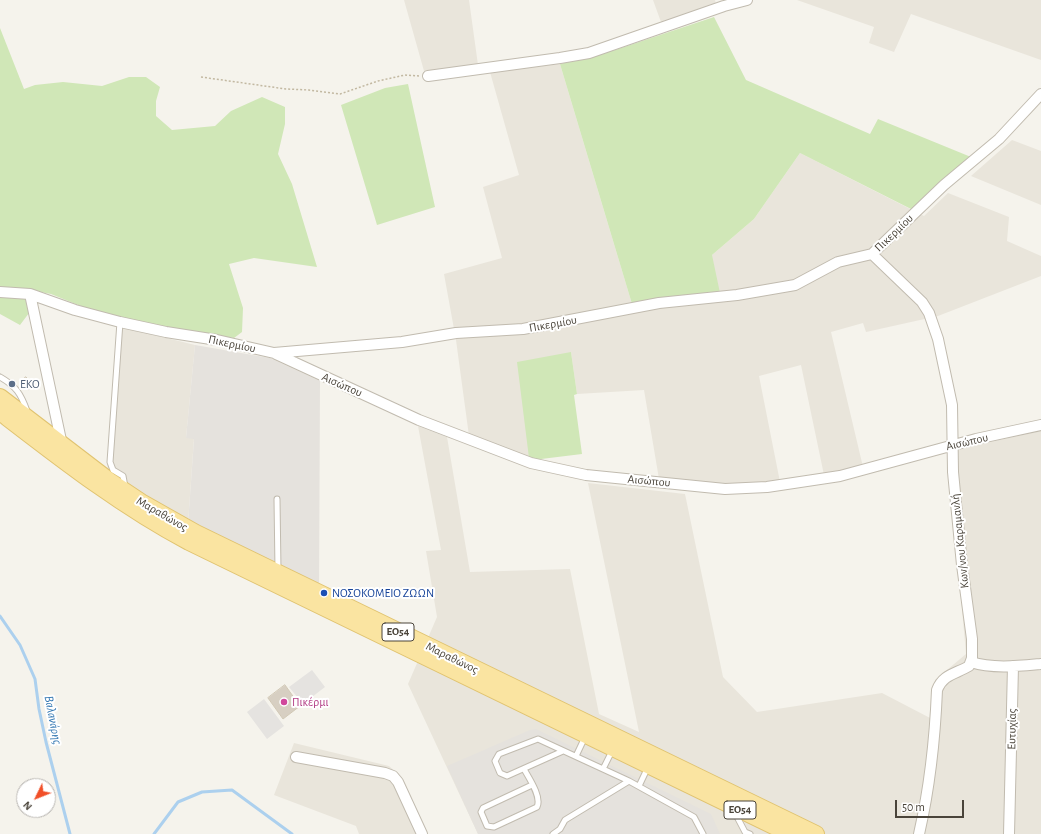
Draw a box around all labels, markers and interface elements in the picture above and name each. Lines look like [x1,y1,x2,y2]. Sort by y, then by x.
street label: Πικερμίου [872,211,916,255]
street label: Πικερμίου [528,313,578,335]
street label: Πικερμίου [207,332,257,356]
street label: Αισώπου [319,370,365,400]
place label: EKO [20,377,40,391]
marker: EKO [7,379,17,389]
street label: Αισώπου [944,430,990,454]
street label: Αισώπου [627,472,671,490]
street label: Κων/νου Καραμανλή [948,493,972,589]
street label: Μαραθώνος [134,494,190,534]
place label: ΝΟΣΟΚΟΜΕΙΟ ΖΩΩΝ [332,586,434,600]
marker: ΝΟΣΟΚΟΜΕΙΟ ΖΩΩΝ [319,588,329,598]
road number: ΕΟ54 [382,623,414,641]
street label: Μαραθώνος [423,639,481,677]
water label: Βαλανάρης [41,694,65,746]
place label: Πικέρμι [292,695,329,709]
marker: Πικέρμι [279,697,289,707]
street label: Ευτυχίας [1004,708,1020,750]
north arrow [16,778,56,818]
scale bar [897,792,966,818]
text: N [21,799,34,812]
road number: ΕΟ54 [724,801,756,819]
text: 50 m [902,801,925,813]

